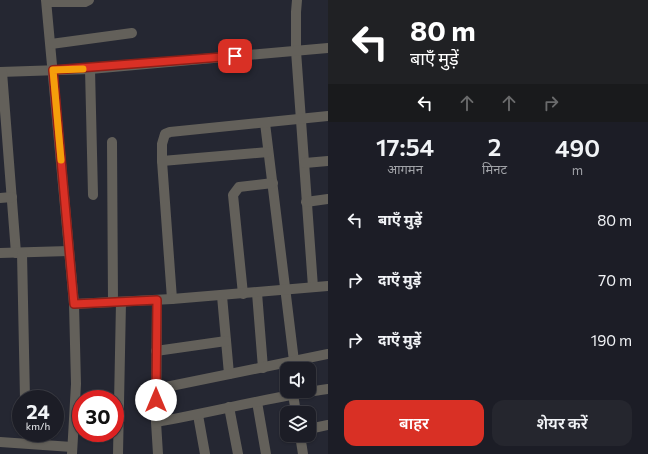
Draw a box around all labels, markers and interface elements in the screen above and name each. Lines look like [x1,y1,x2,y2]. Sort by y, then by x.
text: 80 m [410,13,476,47]
icon: left [344,16,396,68]
pin [218,39,252,73]
icon: arrive [224,45,246,67]
text: बाएँ मुड़ें [410,47,459,69]
icon: left [414,92,436,114]
icon: ahead [456,92,478,114]
icon: ahead [498,92,520,114]
icon: right [540,92,562,114]
text: 17:54 [376,132,434,161]
text: 2 [488,132,501,161]
text: 490 [555,133,600,162]
text: आगमन [387,161,423,177]
text: मिनट [482,161,507,177]
text: m [572,162,583,178]
icon: left [344,209,366,231]
text: बाएँ मुड़ें [378,210,422,228]
text: 80 m [597,211,632,229]
icon: right [344,269,366,291]
text: दाएँ मुड़ें [378,270,421,288]
text: 70 m [598,271,632,289]
icon: right [344,329,366,351]
text: दाएँ मुड़ें [378,330,421,348]
text: 190 m [591,331,632,349]
map controls [280,362,316,442]
button: sound [280,362,316,398]
position arrow [135,379,177,421]
speed limit sign: 30 [72,390,124,442]
text: 24 [26,399,50,423]
button: बाहर [344,400,484,446]
button: शेयर करें [492,400,632,446]
button: layers [280,406,316,442]
text: km/h [26,420,50,432]

